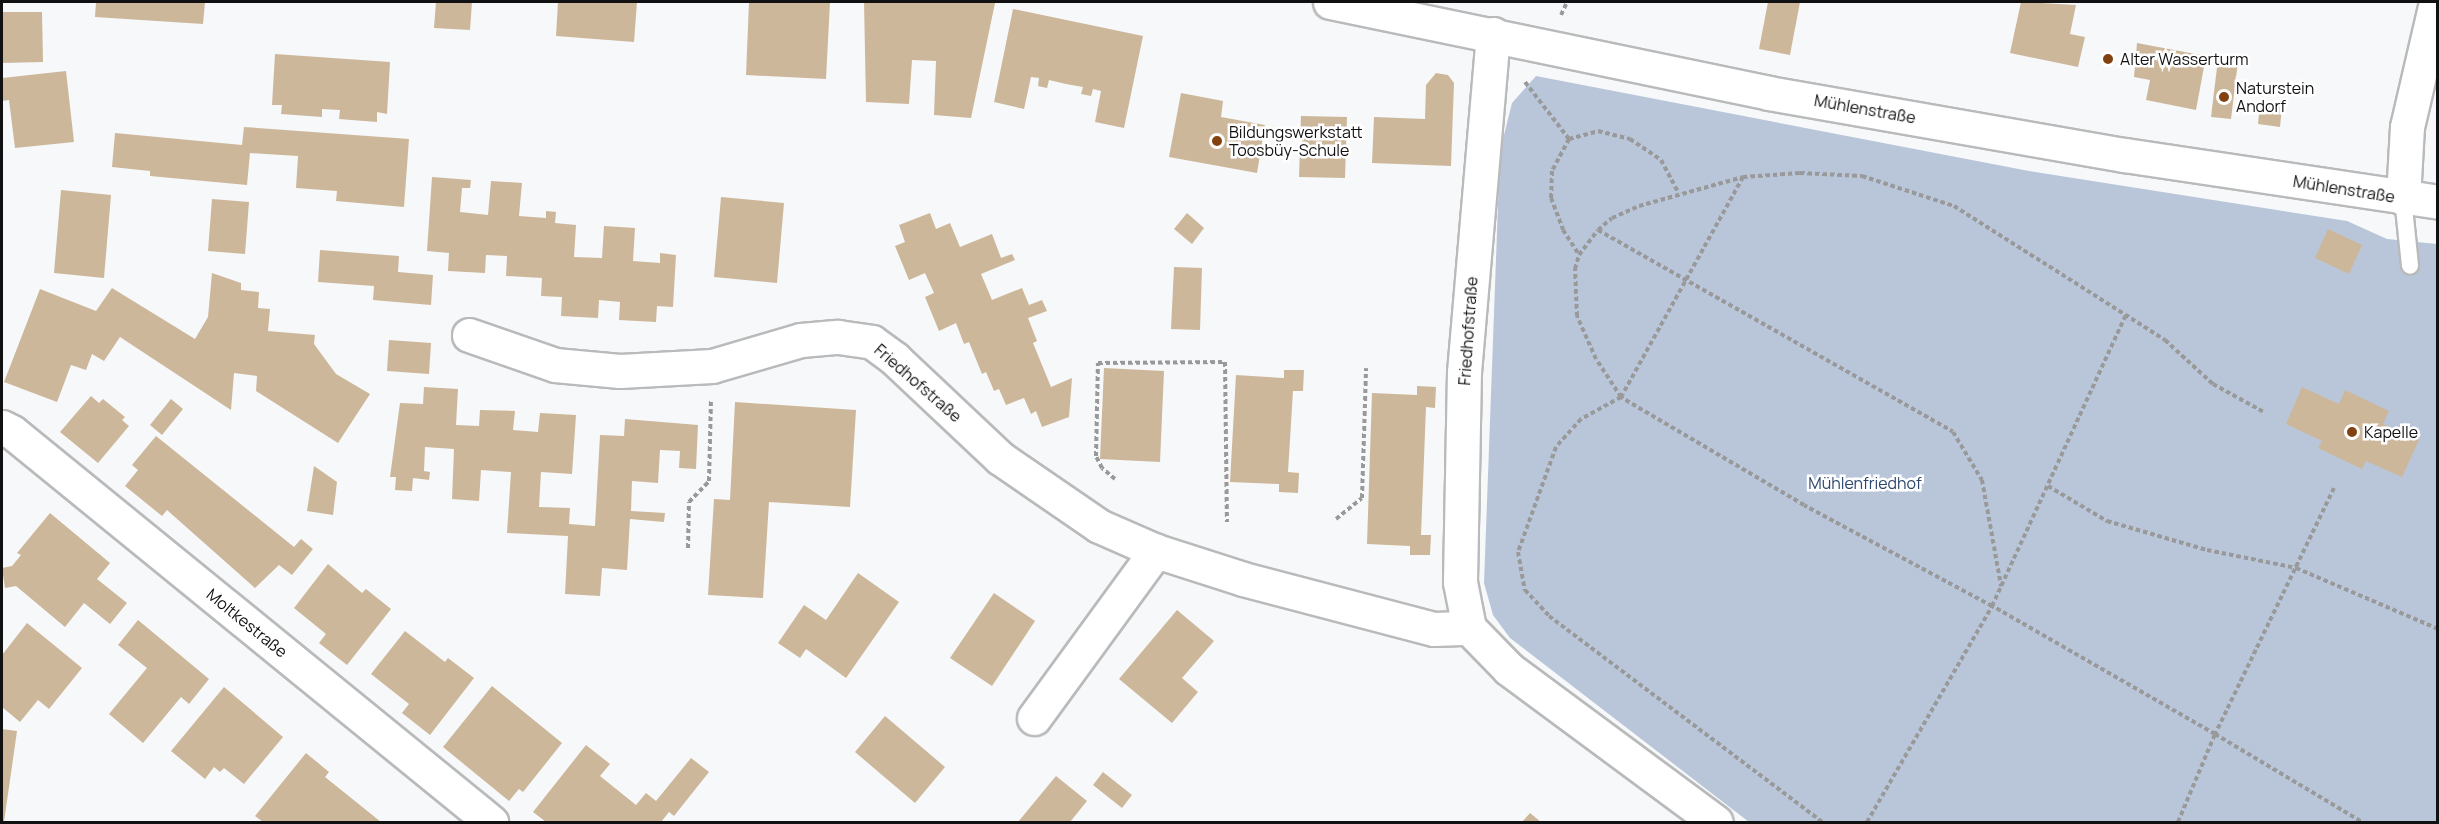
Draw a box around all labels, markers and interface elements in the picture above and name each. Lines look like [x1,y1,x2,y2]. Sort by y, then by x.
place label: Alter Wasserturm [2120,49,2249,69]
marker: Alter Wasserturm [2101,52,2115,66]
place label: Naturstein Andorf [2236,78,2314,116]
marker: Naturstein Andorf [2217,90,2231,104]
street label: Mühlenstraße [1813,91,1917,127]
place label: Bildungswerkstatt Toosbüy-Schule [1229,122,1363,160]
marker: Bildungswerkstatt Toosbüy-Schule [1210,134,1224,148]
street label: Mühlenstraße [2292,171,2396,207]
street label: Friedhofstraße [1455,276,1481,386]
street label: Friedhofstraße [871,340,965,426]
place label: Kapelle [2364,422,2418,442]
marker: Kapelle [2345,425,2359,439]
park label: Mühlenfriedhof [1808,473,1922,493]
street label: Moltkestraße [203,585,291,661]

